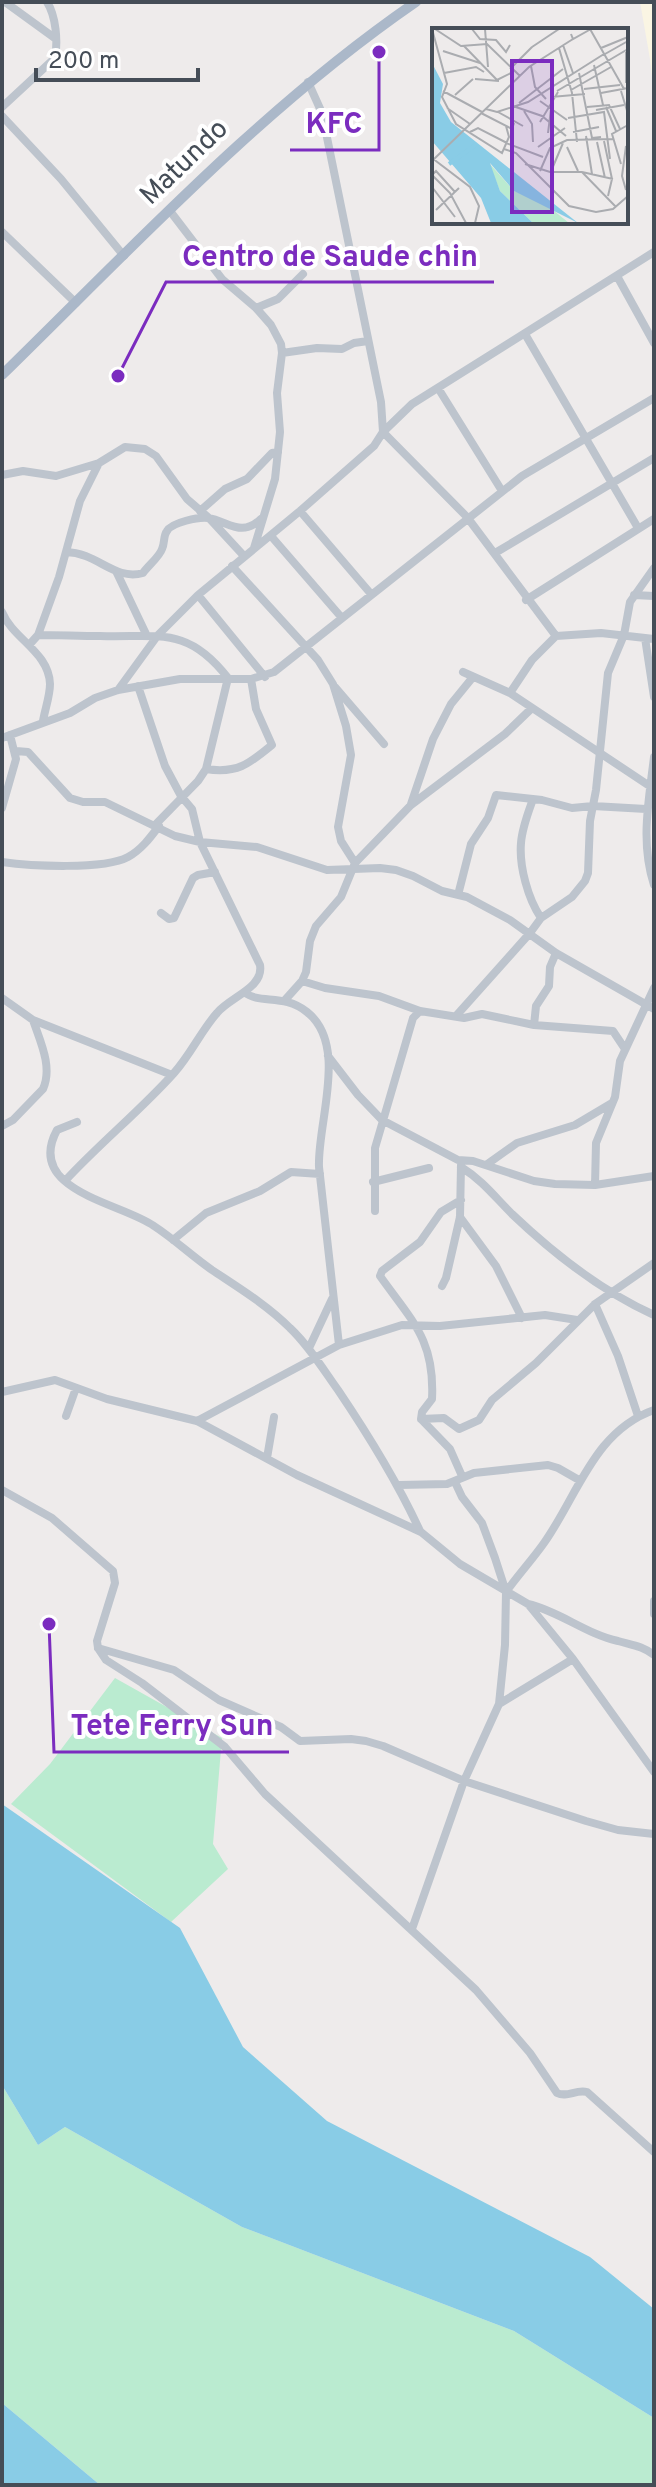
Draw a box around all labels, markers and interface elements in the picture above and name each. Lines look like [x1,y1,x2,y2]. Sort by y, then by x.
inset map [432,28,628,224]
scale bar [36,32,198,82]
text: 200 m [48,47,119,77]
callout: KFC [290,96,379,150]
text: KFC [305,107,363,144]
street label: Matundo [133,112,237,214]
callout: Centro de Saude chin [166,228,494,282]
text: Centro de Saude chin [182,240,478,277]
callout: Tete Ferry Sun [54,1698,289,1752]
text: Tete Ferry Sun [70,1709,274,1746]

